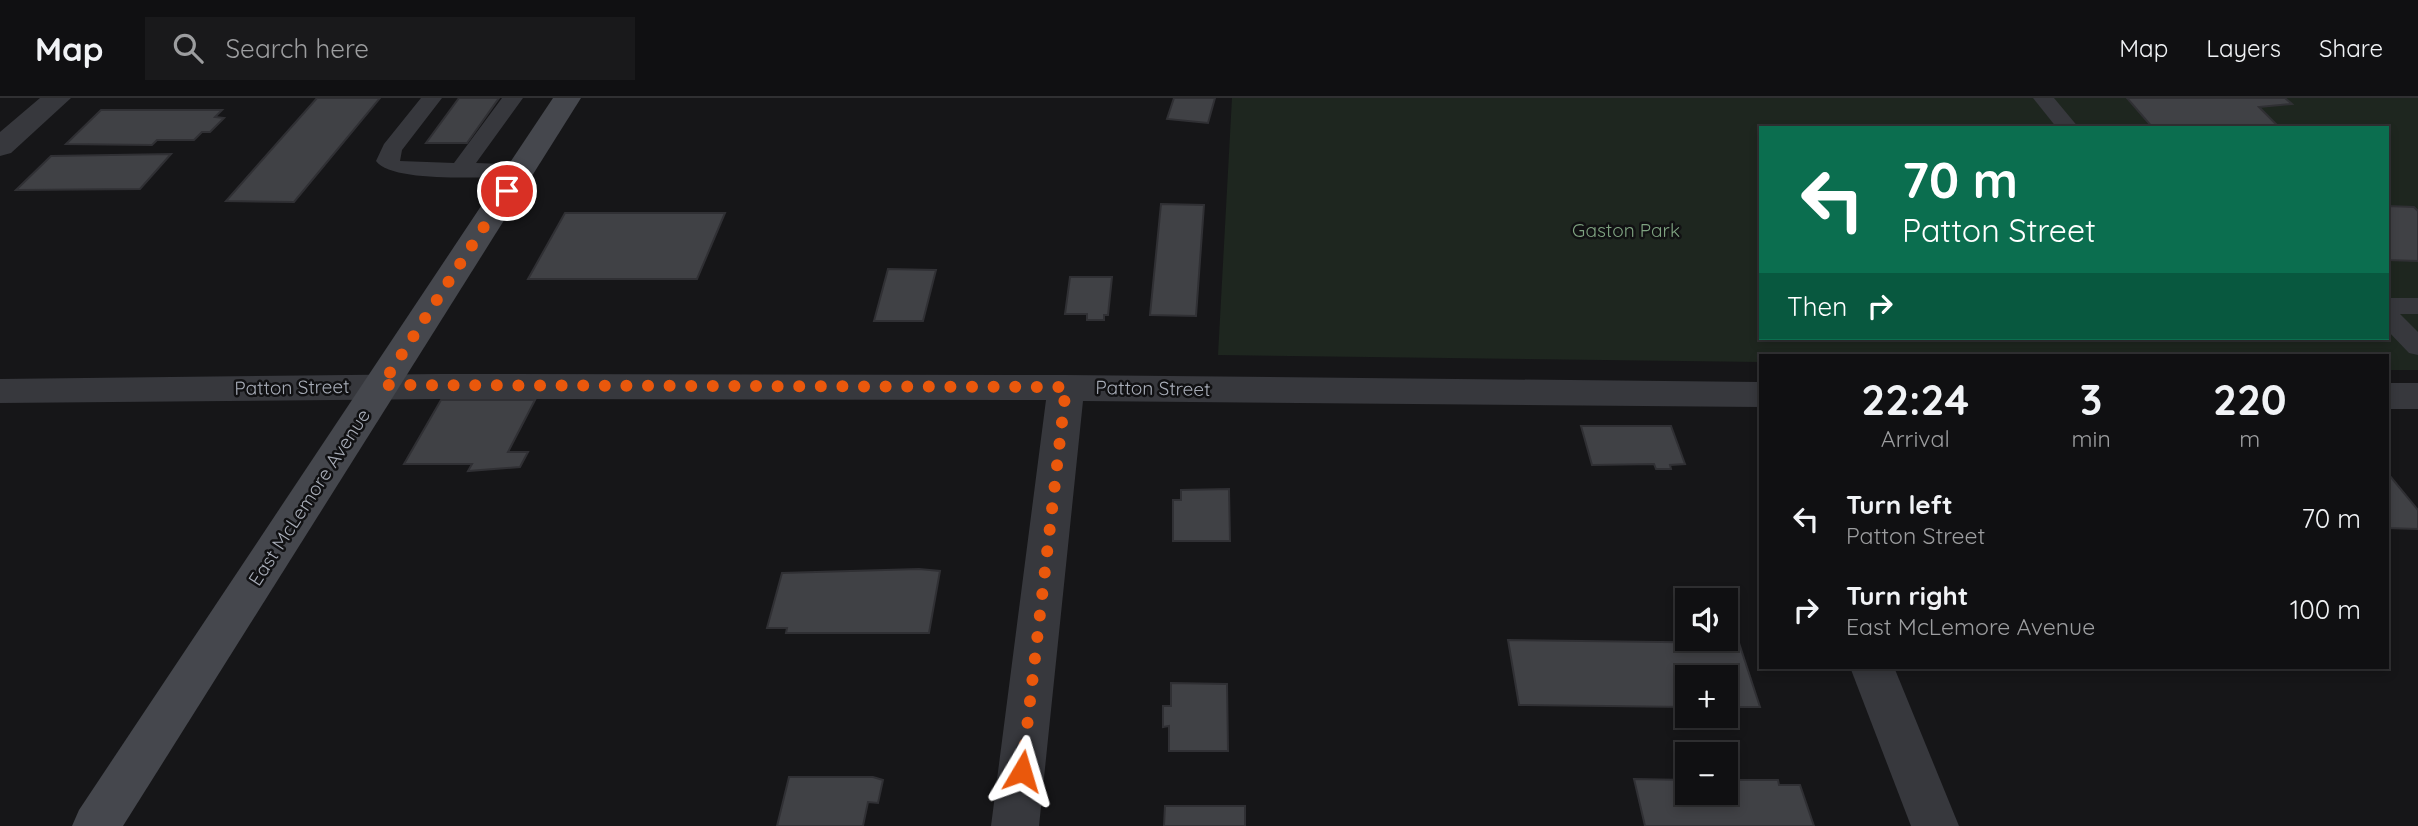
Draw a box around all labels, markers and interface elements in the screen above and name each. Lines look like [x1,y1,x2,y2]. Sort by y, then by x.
search box [145,17,635,80]
text: Map [35,28,103,69]
icon: search [169,29,207,67]
text: Search here [225,32,369,65]
text: Map [2119,33,2168,63]
text: Layers [2206,33,2281,63]
text: Share [2319,33,2383,63]
text: 70 m [1902,149,2018,210]
icon: left [1787,154,1878,245]
pin [477,161,537,221]
icon: arrive [488,172,526,210]
text: Patton Street [1902,210,2096,250]
park label: Gaston Park [1572,218,1680,242]
icon: right [1861,287,1899,325]
text: Then [1787,290,1847,323]
text: 22:24 [1861,373,1969,426]
text: 3 [2080,373,2102,426]
text: 220 [2213,373,2287,426]
street label: Patton Street [234,374,350,400]
street label: Patton Street [1095,375,1211,401]
street label: East McLemore Avenue [243,404,375,590]
text: Arrival [1881,424,1950,453]
text: min [2072,424,2111,453]
text: m [2239,424,2260,453]
text: Turn left [1846,488,1953,521]
icon: left [1787,500,1825,538]
text: 70 m [2301,502,2361,535]
text: Patton Street [1846,521,1985,550]
text: Turn right [1846,579,1968,612]
map controls [1675,588,1738,805]
button: sound [1675,588,1738,651]
icon: right [1787,591,1825,629]
text: 100 m [2290,593,2361,626]
text: East McLemore Avenue [1846,612,2095,641]
button: + [1675,665,1738,728]
position arrow [985,734,1059,808]
button: − [1675,742,1738,805]

